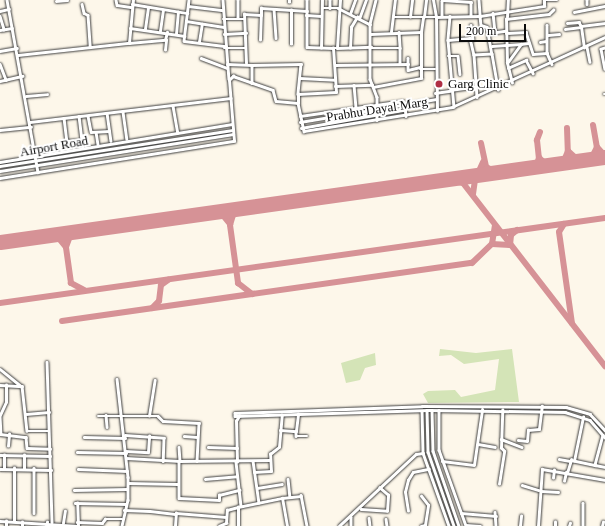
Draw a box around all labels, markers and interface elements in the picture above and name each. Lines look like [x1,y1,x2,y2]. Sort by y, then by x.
scale bar [461,16,528,42]
text: 200 m [466,24,496,38]
place label: Garg Clinic [448,76,514,92]
marker: Garg Clinic [433,78,445,90]
street label: Prabhu Dayal Marg [318,93,436,127]
street label: Airport Road [14,133,94,161]

